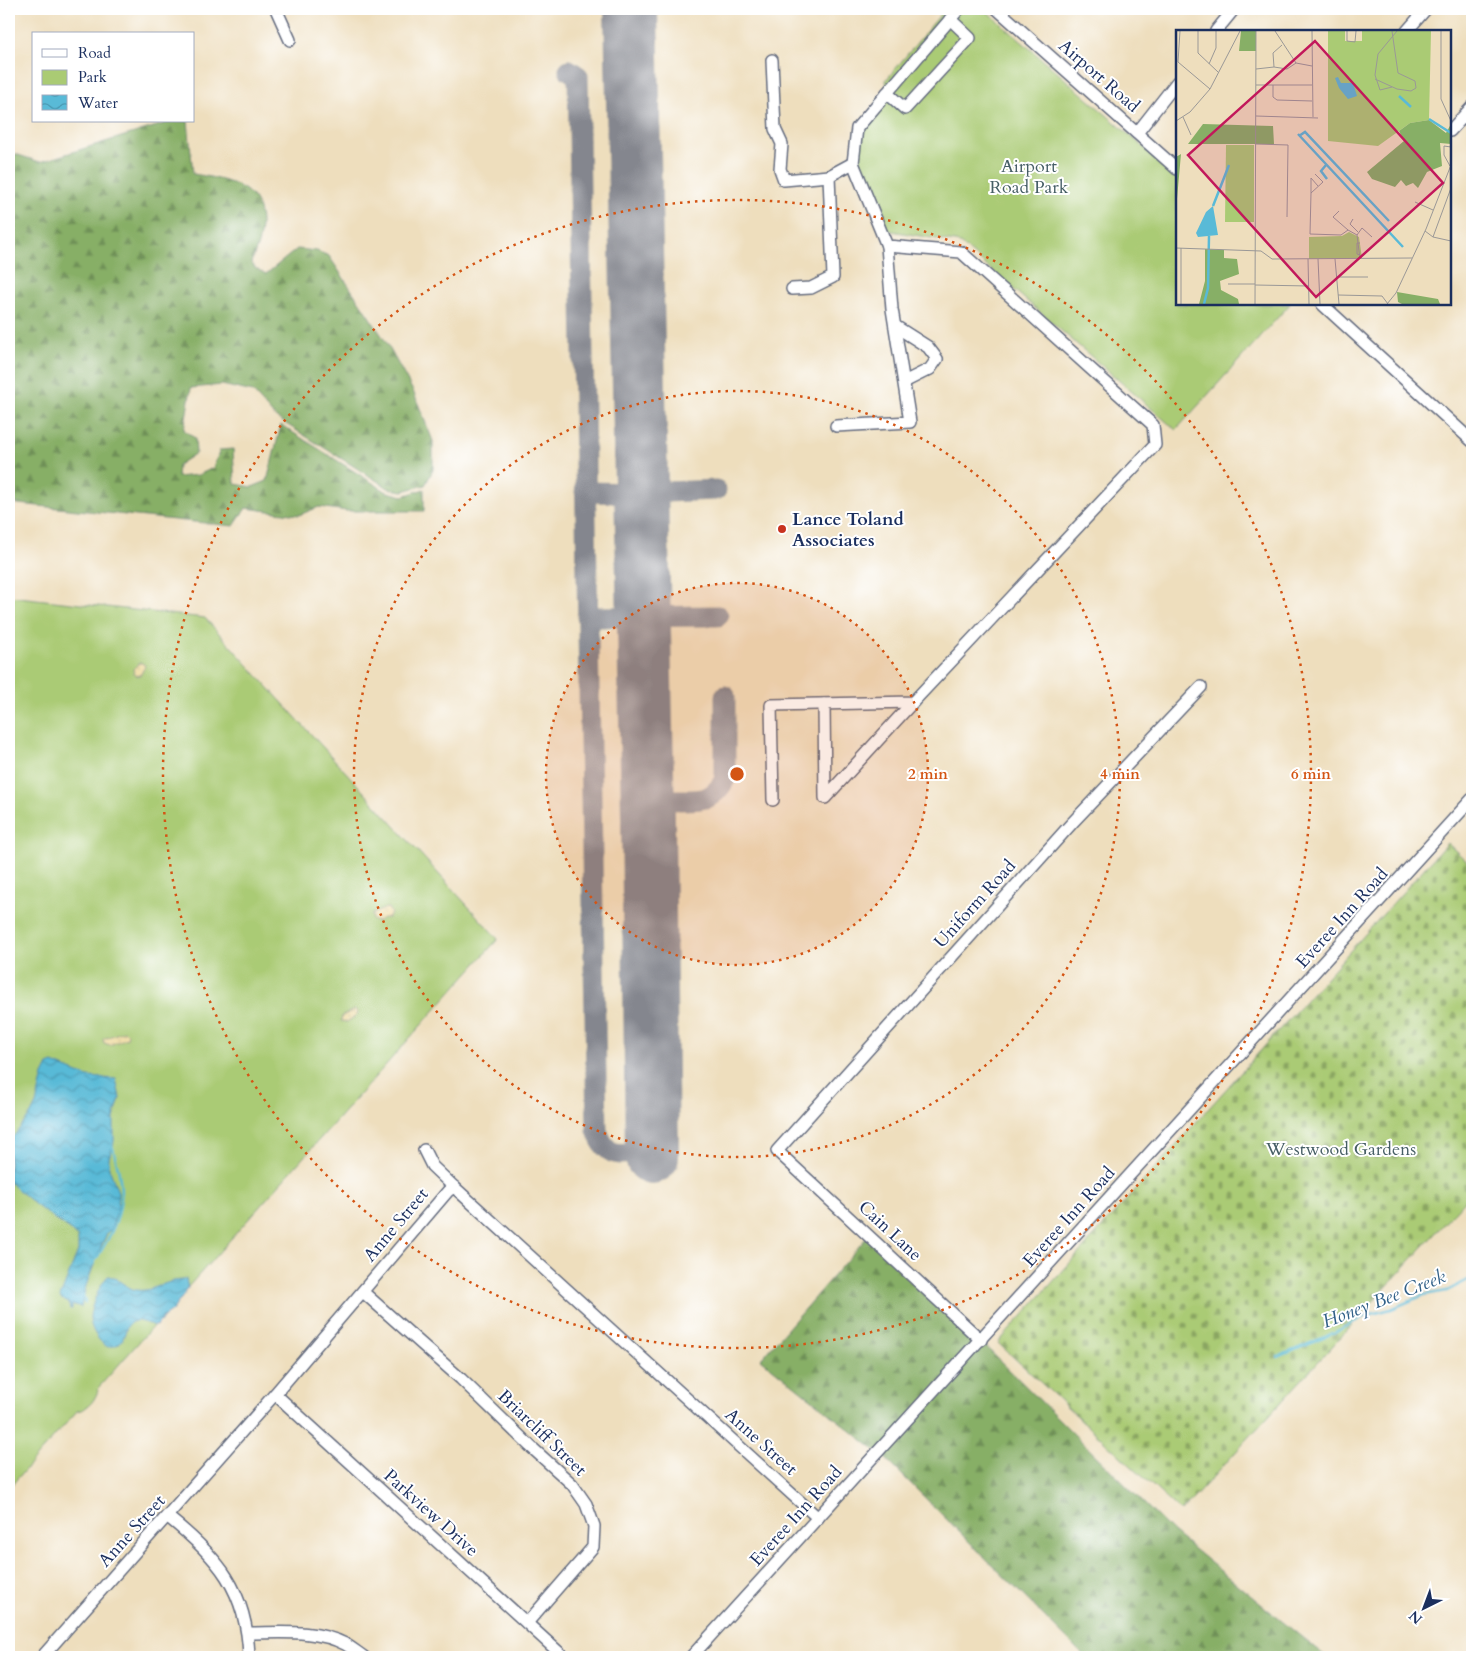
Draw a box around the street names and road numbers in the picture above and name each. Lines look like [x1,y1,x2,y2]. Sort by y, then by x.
street label: Airport Road [1053,34,1145,119]
street label: Uniform Road [928,854,1022,954]
street label: Everee Inn Road [1290,862,1394,974]
street label: Everee Inn Road [1017,1161,1121,1273]
street label: Anne Street [358,1182,435,1267]
street label: Cain Lane [853,1195,927,1267]
street label: Briarcliff Street [492,1384,592,1482]
street label: Anne Street [719,1403,803,1481]
street label: Everee Inn Road [744,1460,848,1572]
street label: Parkview Drive [378,1464,484,1562]
street label: Anne Street [93,1489,171,1573]

